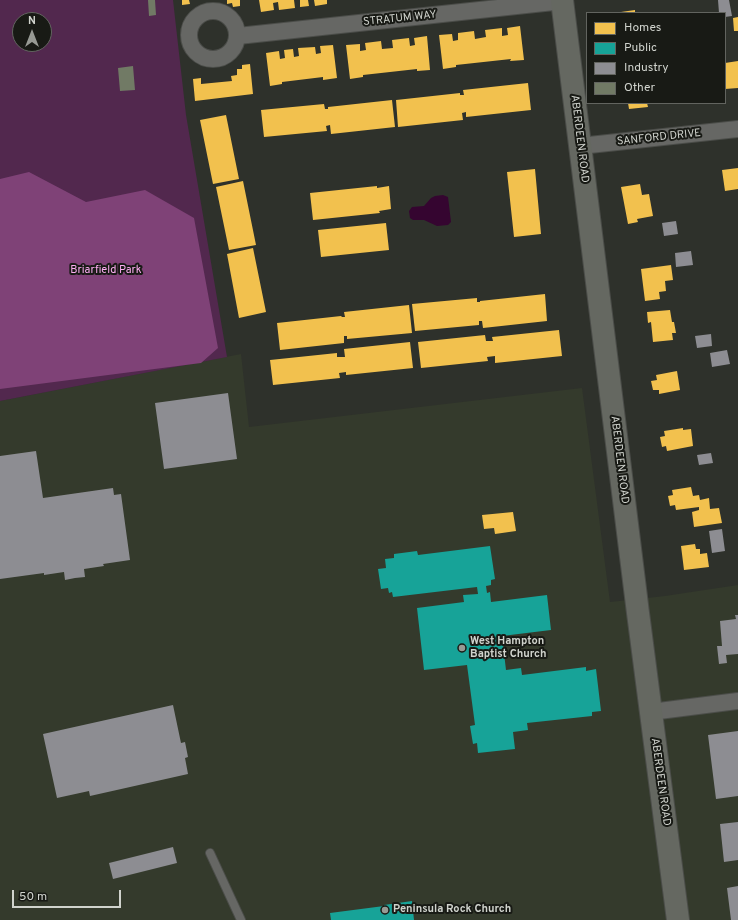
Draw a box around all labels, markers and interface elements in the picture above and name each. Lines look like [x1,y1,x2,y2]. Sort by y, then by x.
street label: STRATUM WAY [363,9,437,29]
north arrow [12,12,52,52]
legend [586,12,726,104]
text: N [28,14,36,28]
text: Homes [624,20,661,36]
text: Public [624,40,657,56]
text: Industry [624,60,669,76]
text: Other [624,80,655,96]
street label: ABERDEEN ROAD [567,94,591,184]
street label: SANFORD DRIVE [616,127,702,149]
park label: Briarfield Park [70,264,142,278]
street label: ABERDEEN ROAD [607,415,631,505]
place label: West Hampton Baptist Church [470,635,546,661]
marker: West Hampton Baptist Church [457,643,467,653]
street label: ABERDEEN ROAD [647,737,673,827]
scale bar [14,882,123,908]
text: 50 m [19,889,47,905]
place label: Peninsula Rock Church [393,903,511,917]
marker: Peninsula Rock Church [380,905,390,915]

